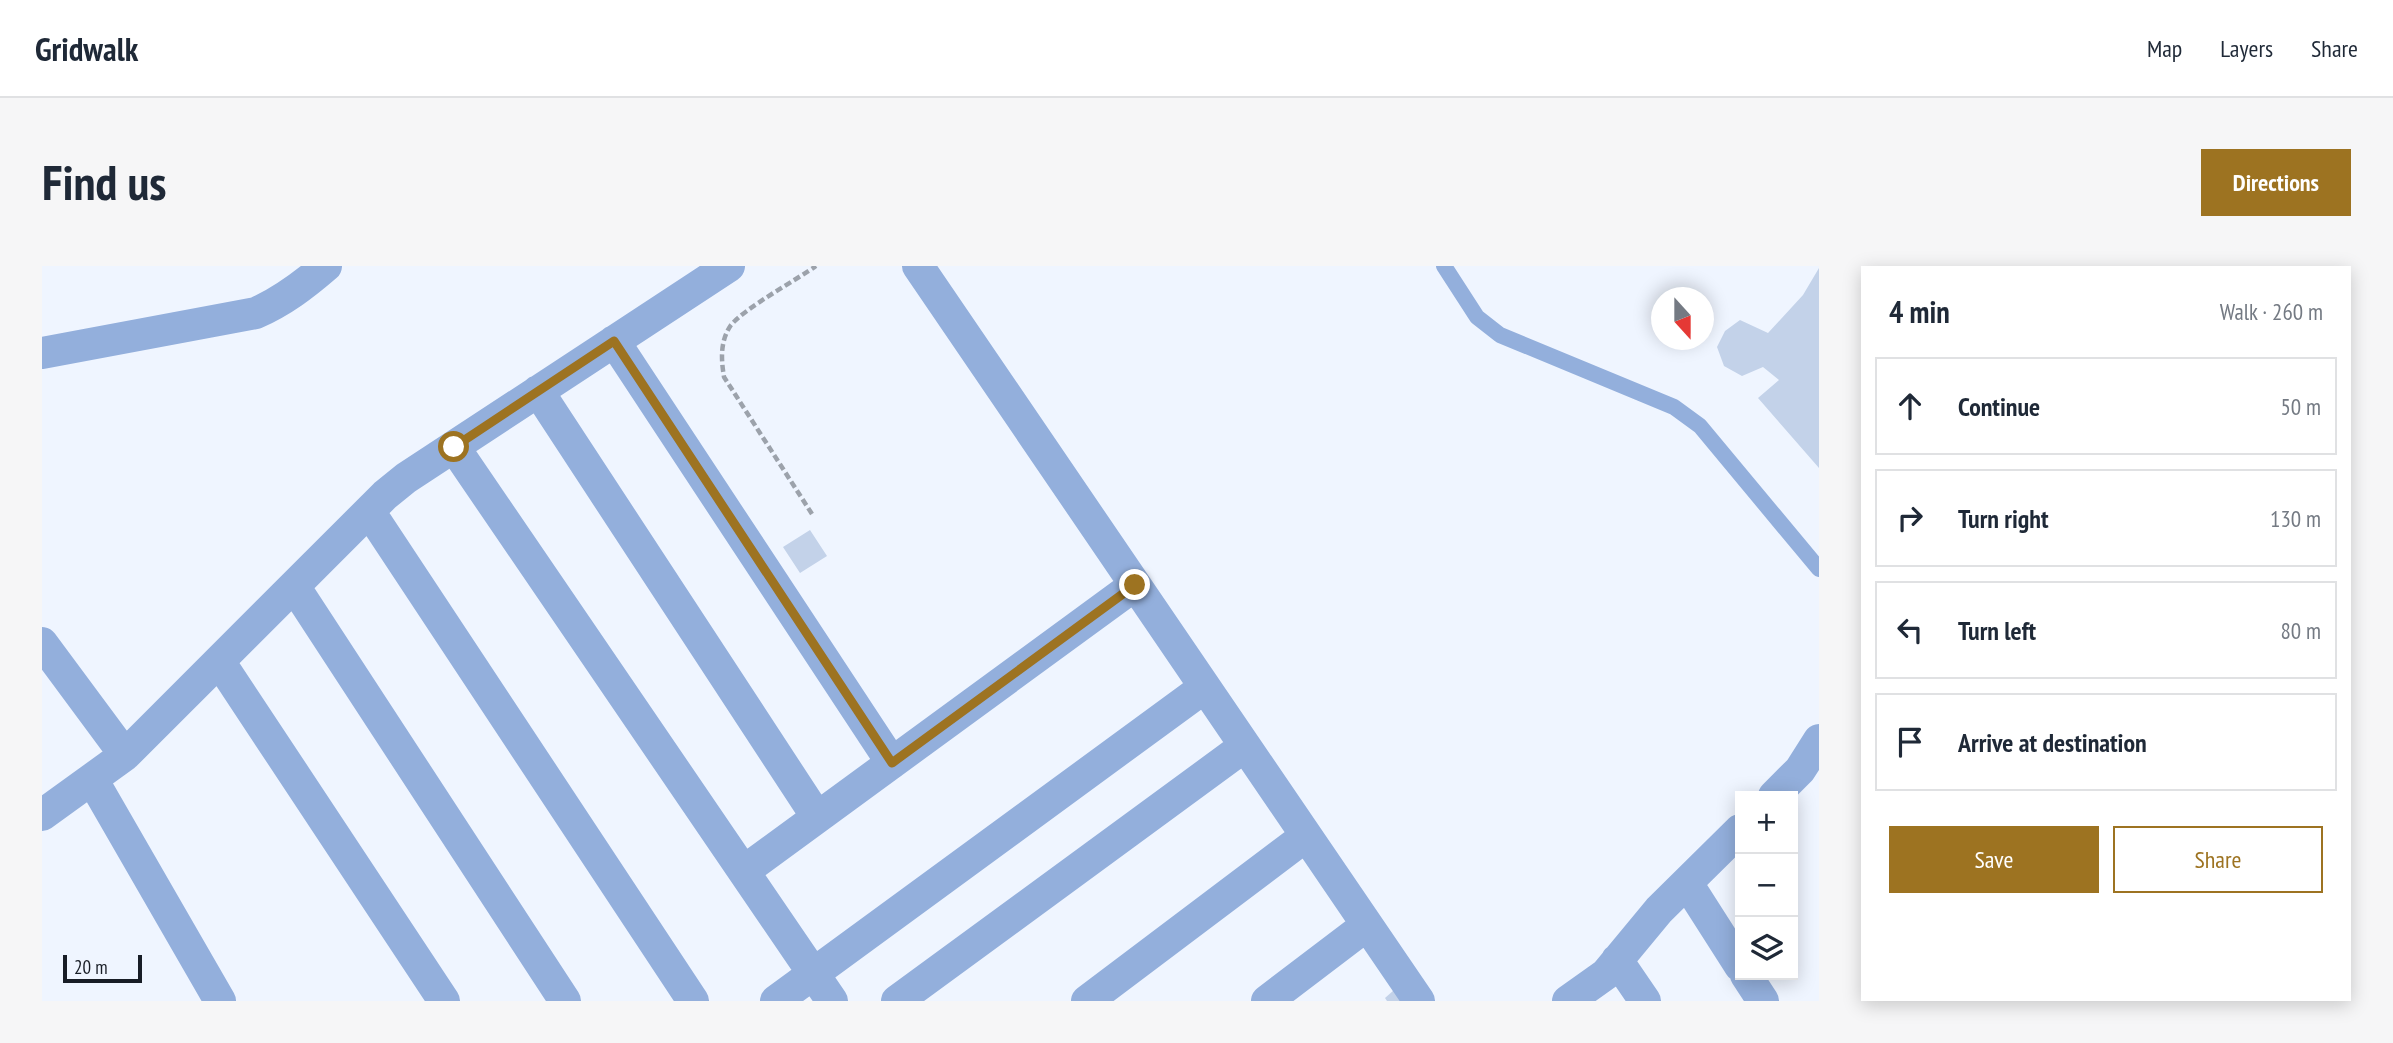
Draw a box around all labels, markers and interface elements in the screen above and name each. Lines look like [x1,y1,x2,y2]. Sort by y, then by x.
text: Gridwalk [35,27,138,70]
text: Map [2147,33,2182,64]
text: Layers [2220,33,2273,64]
text: Share [2311,33,2358,64]
button: Directions [2201,149,2351,216]
text: Find us [42,150,166,214]
north arrow [1651,287,1714,350]
text: 4 min [1889,292,1950,331]
text: Walk · 260 m [2220,297,2323,326]
icon: ahead [1891,387,1929,425]
text: Continue [1958,390,2040,423]
text: 50 m [2280,392,2321,421]
route start [438,431,469,462]
icon: right [1891,499,1929,537]
text: Turn right [1958,502,2049,535]
text: 130 m [2270,504,2321,533]
route end [1119,569,1150,600]
icon: left [1891,611,1929,649]
text: Turn left [1958,614,2036,647]
text: 80 m [2280,616,2321,645]
icon: arrive [1891,723,1929,761]
text: Arrive at destination [1958,726,2147,759]
map controls [1735,791,1798,980]
button: + [1735,791,1798,854]
button: Save [1889,826,2099,893]
button: Share [2113,826,2323,893]
button: − [1735,854,1798,917]
button: layers [1735,917,1798,980]
scale bar [63,952,142,984]
text: 20 m [74,955,108,979]

